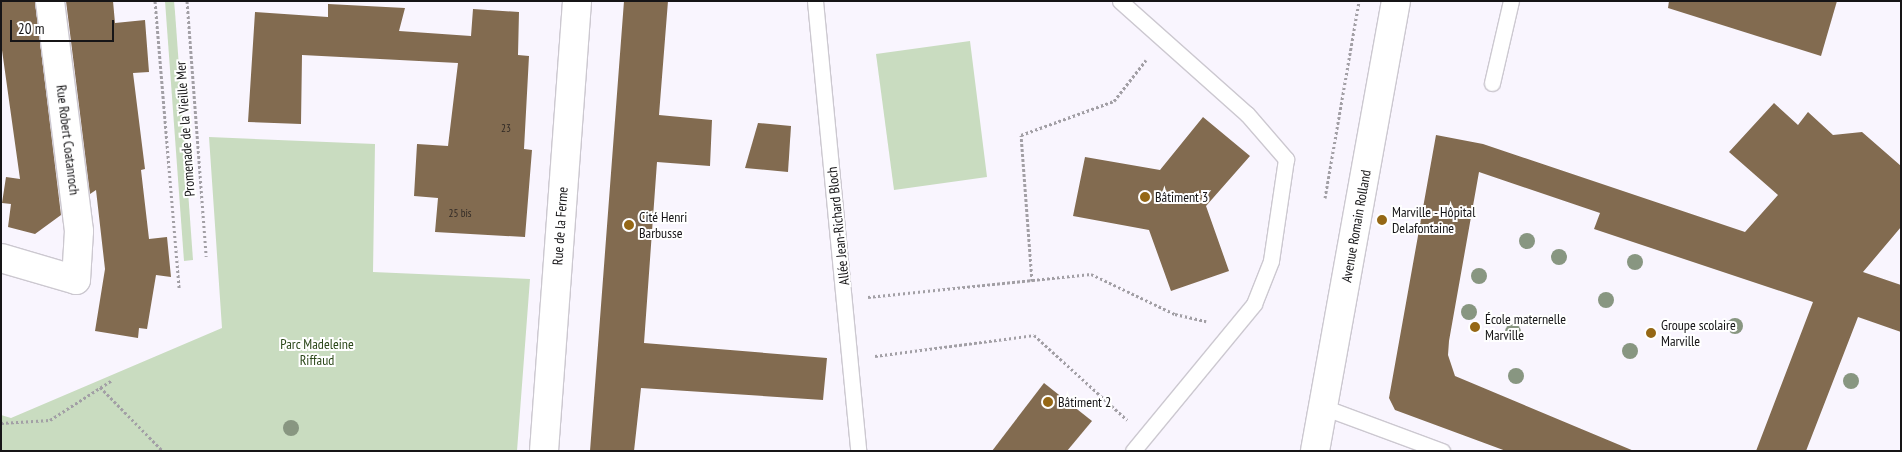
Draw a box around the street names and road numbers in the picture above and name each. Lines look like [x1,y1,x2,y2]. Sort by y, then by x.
street label: Promenade de la Vieille Mer [172,61,198,197]
street label: Rue Robert Coatanroch [53,84,83,196]
street label: Allée Jean-Richard Bloch [823,166,853,286]
street label: Avenue Romain Rolland [1338,168,1374,284]
street label: Rue de la Ferme [549,186,571,266]

